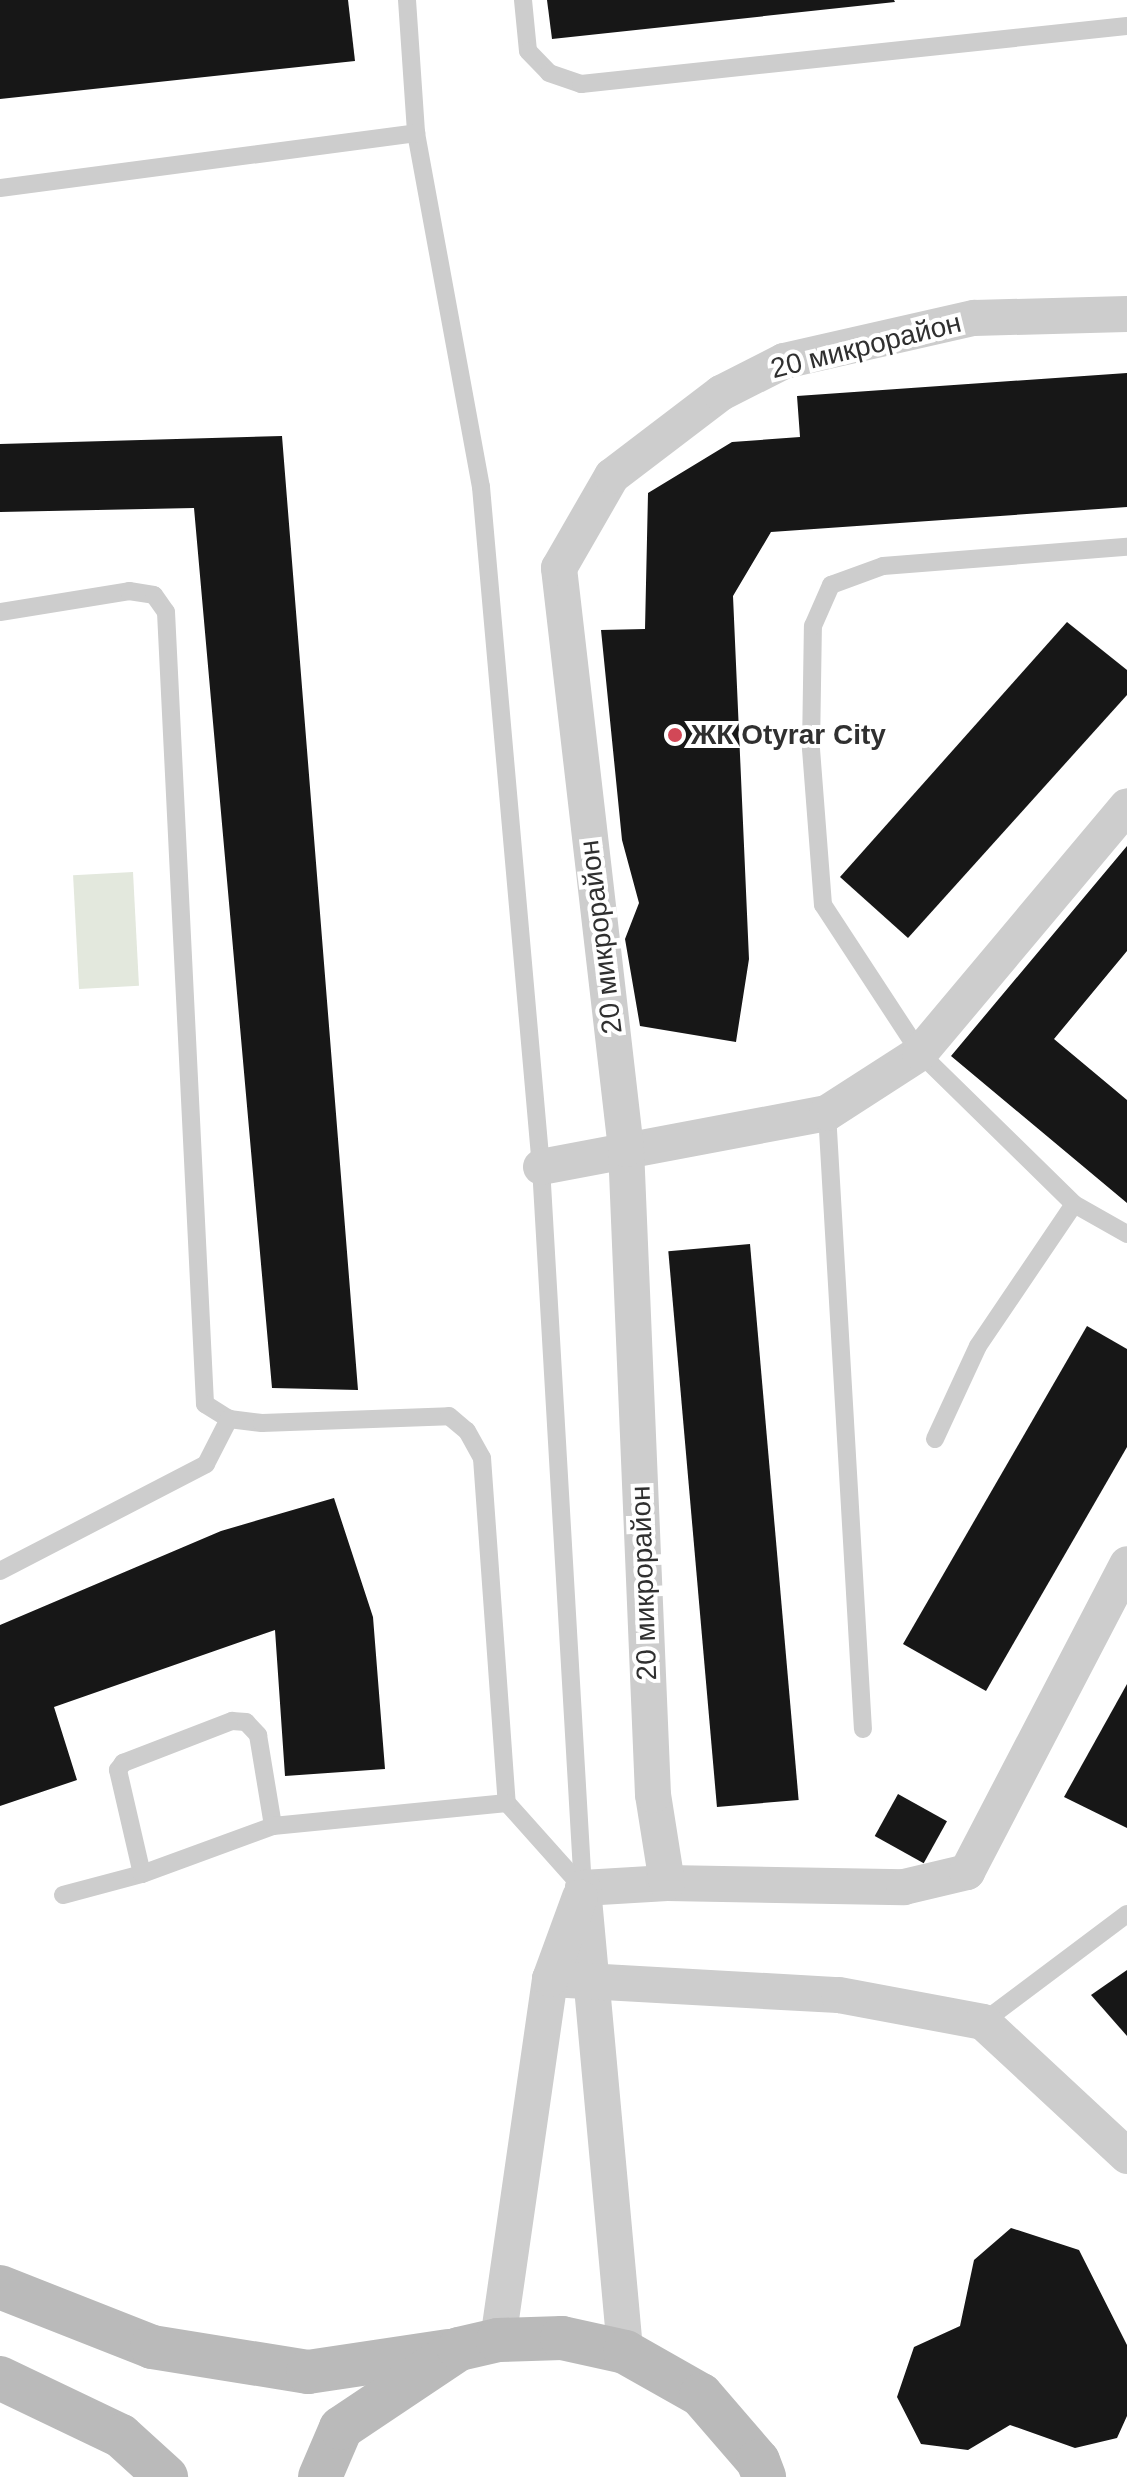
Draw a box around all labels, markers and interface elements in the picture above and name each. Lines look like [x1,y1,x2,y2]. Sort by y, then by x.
street label: 20 микрорайон [767,306,965,386]
place label: ЖК Otyrar City [691,718,886,752]
marker: ЖК Otyrar City [666,726,684,744]
street label: 20 микрорайон [572,838,630,1036]
street label: 20 микрорайон [624,1485,664,1681]

